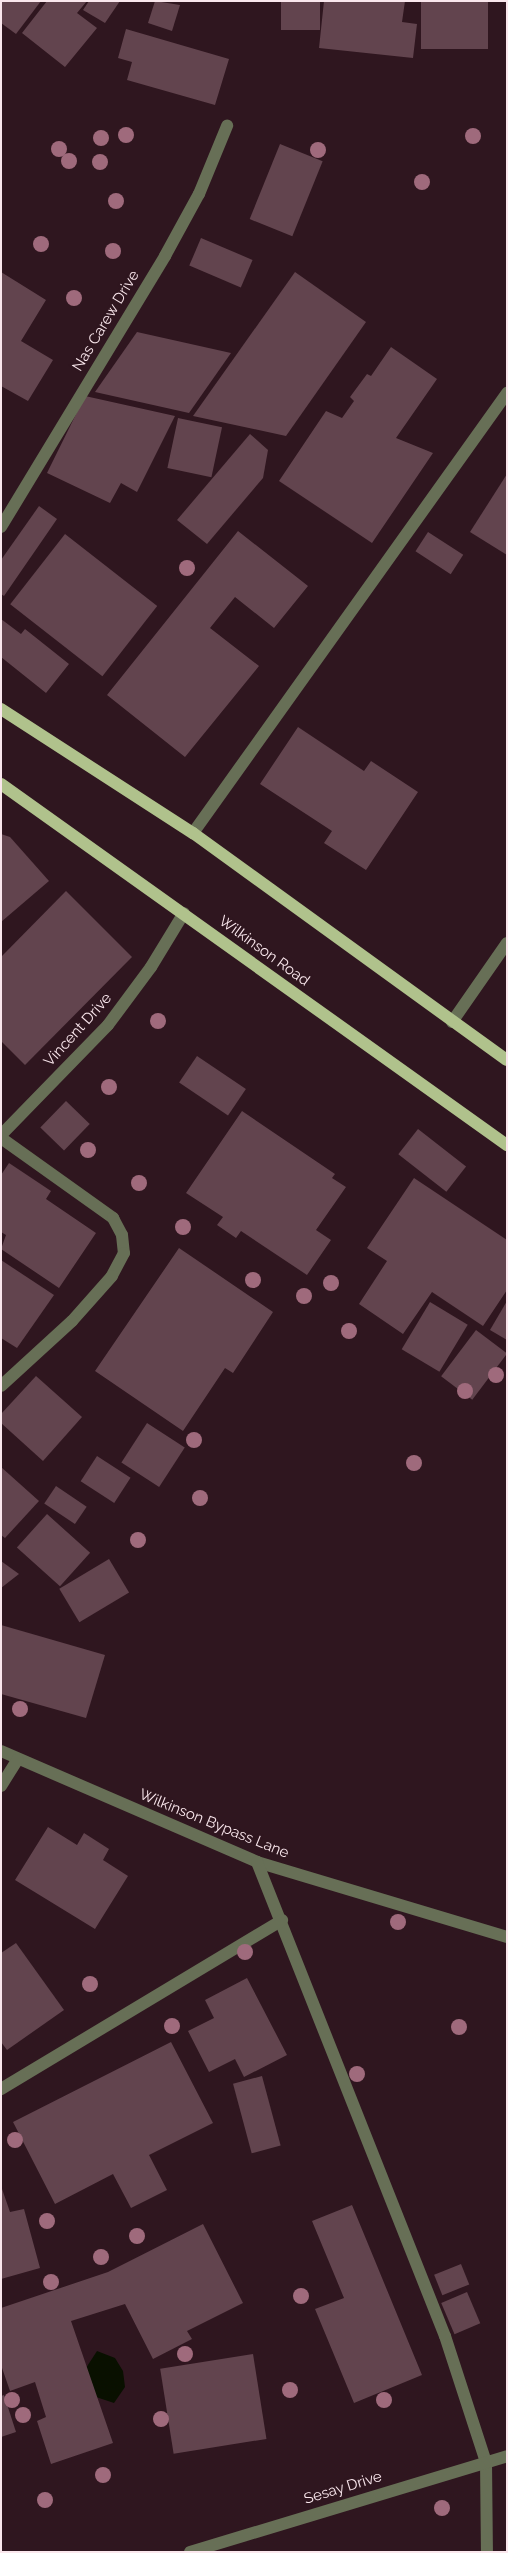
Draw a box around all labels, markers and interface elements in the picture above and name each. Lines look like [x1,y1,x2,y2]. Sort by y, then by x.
street label: Nas Carew Drive [69,267,143,375]
street label: Wilkinson Road [215,912,313,990]
street label: Vincent Drive [40,990,116,1070]
street label: Wilkinson Bypass Lane [136,1786,292,1862]
street label: Sesay Drive [302,2468,384,2508]

